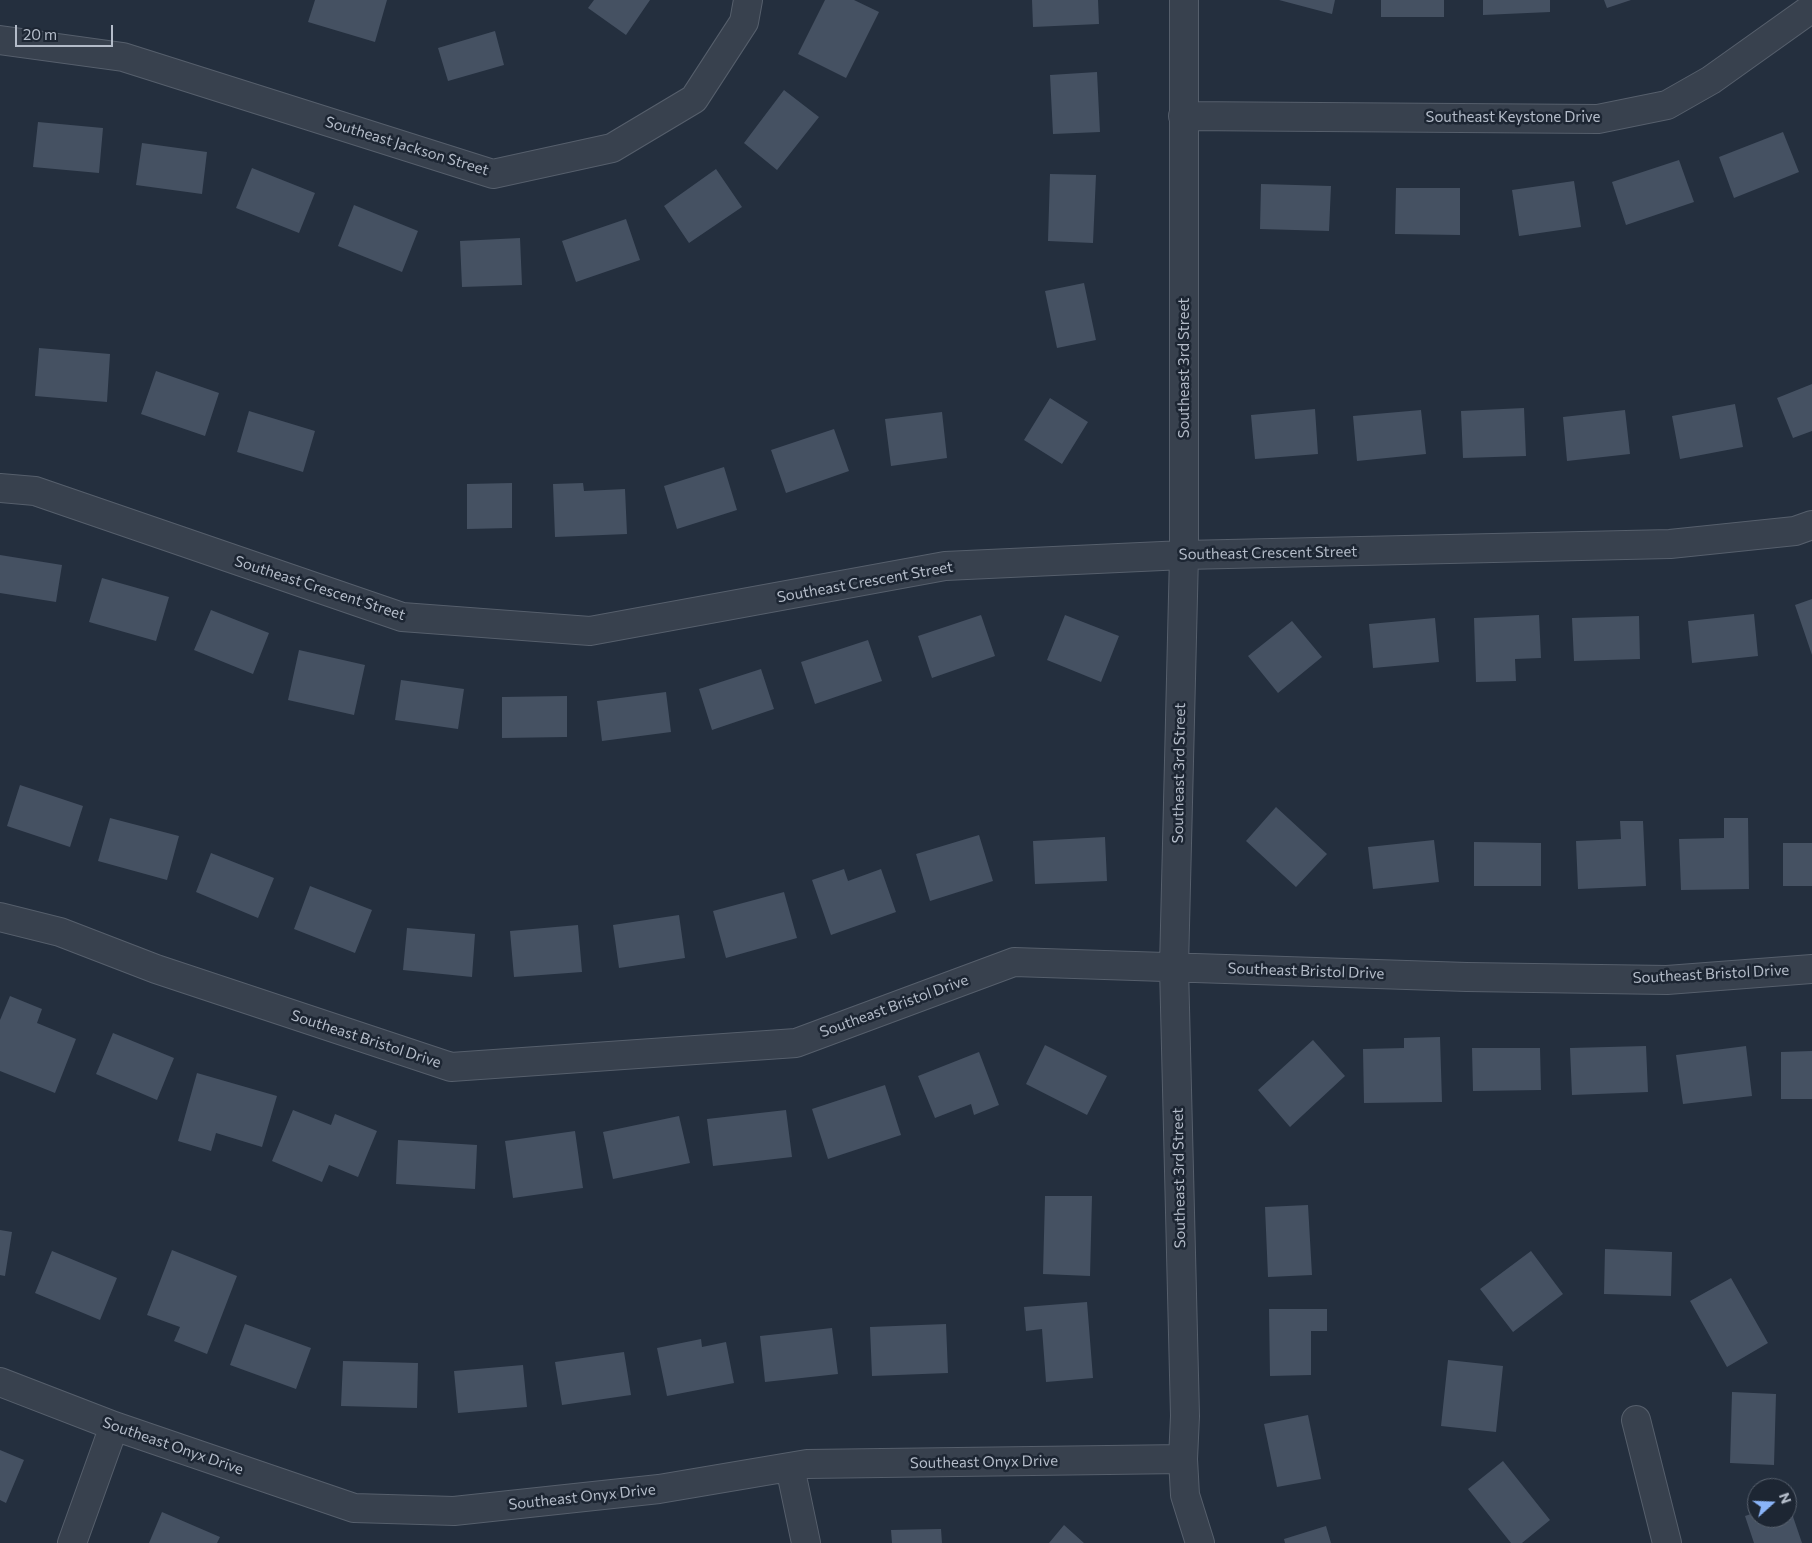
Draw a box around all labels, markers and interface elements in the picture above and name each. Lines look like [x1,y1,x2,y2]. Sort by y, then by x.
scale bar [18,15,115,47]
text: 20 m [23,25,57,43]
street label: Southeast Keystone Drive [1426,108,1600,126]
street label: Southeast Jackson Street [323,113,491,179]
street label: Southeast 3rd Street [1175,298,1193,438]
street label: Southeast Crescent Street [1179,542,1357,564]
street label: Southeast Crescent Street [232,552,408,624]
street label: Southeast Crescent Street [776,558,954,606]
street label: Southeast 3rd Street [1169,703,1189,843]
street label: Southeast Bristol Drive [1227,959,1385,983]
street label: Southeast Bristol Drive [1632,961,1790,987]
street label: Southeast Bristol Drive [817,971,971,1041]
street label: Southeast Bristol Drive [289,1006,443,1072]
street label: Southeast 3rd Street [1169,1108,1189,1248]
street label: Southeast Onyx Drive [100,1413,246,1479]
street label: Southeast Onyx Drive [910,1452,1058,1472]
north arrow [1747,1478,1797,1528]
street label: Southeast Onyx Drive [507,1480,657,1514]
text: N [1776,1490,1795,1506]

